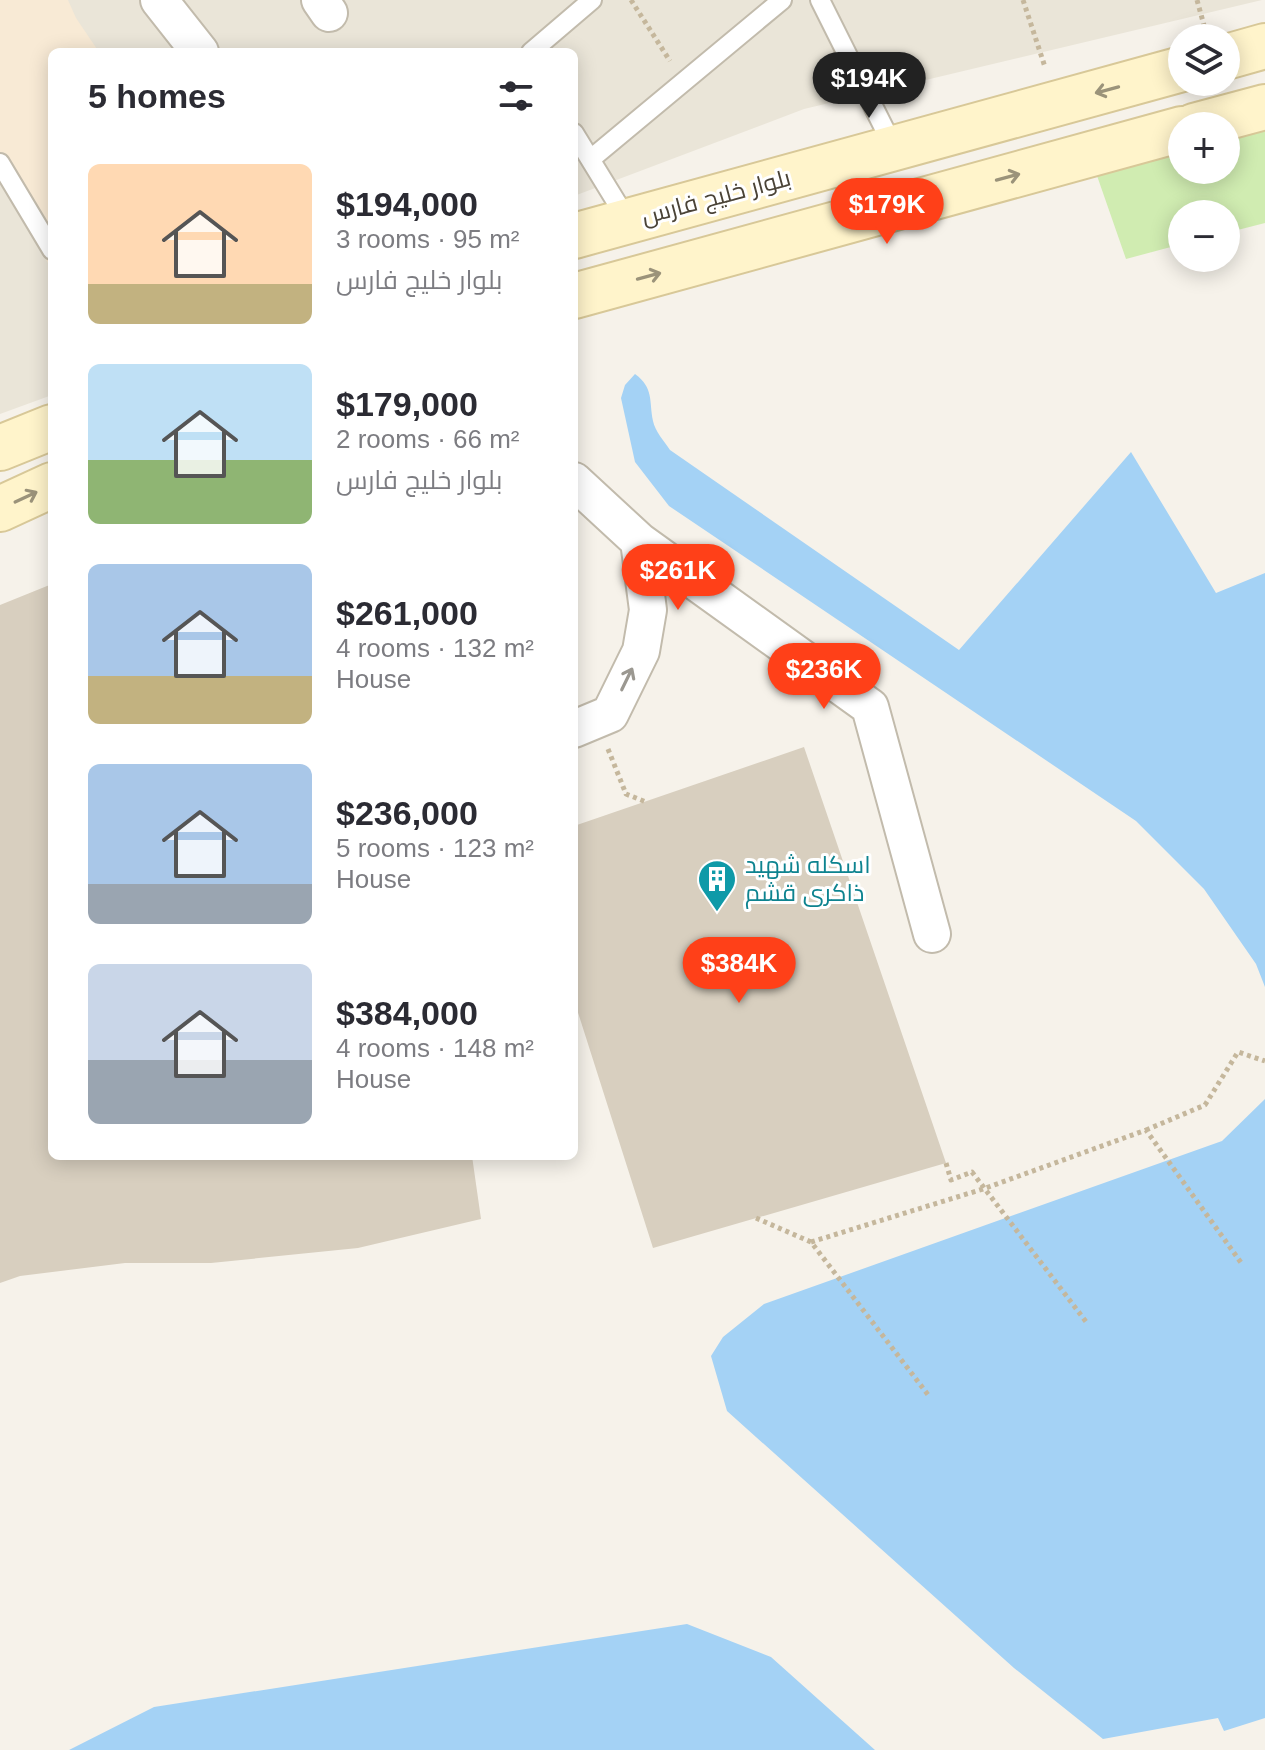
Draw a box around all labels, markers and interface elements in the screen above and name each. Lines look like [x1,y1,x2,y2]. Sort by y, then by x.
map controls [1168,24,1240,272]
button: layers [1168,24,1240,96]
pin: $194K [813,52,925,120]
text: $194K [831,63,907,93]
icon: filters [494,74,538,118]
text: 5 homes [88,77,226,115]
one-way arrow [1094,83,1120,98]
button: + [1168,112,1240,184]
street label: بلوار خلیج فارس [638,164,794,232]
one-way arrow [994,169,1020,184]
pin: $179K [831,178,943,246]
text: $194,000 [336,185,478,223]
text: $179K [849,189,925,219]
icon: home [152,196,248,292]
button: − [1168,200,1240,272]
text: 3 rooms · 95 m² [336,224,520,254]
text: بلوار خلیج فارس [336,265,502,295]
one-way arrow [636,267,662,282]
text: $179,000 [336,385,478,423]
icon: home [152,396,248,492]
text: 2 rooms · 66 m² [336,424,520,454]
text: بلوار خلیج فارس [336,465,502,495]
one-way arrow [14,489,38,504]
pin: $261K [622,544,734,612]
text: $261K [640,555,716,585]
text: $261,000 [336,594,478,632]
icon: home [152,596,248,692]
text: 4 rooms · 132 m² [336,633,534,663]
pin: $236K [768,643,880,711]
text: $236K [786,654,862,684]
text: House [336,664,411,694]
one-way arrow [620,667,635,691]
text: $236,000 [336,794,478,832]
icon: home [152,796,248,892]
text: 5 rooms · 123 m² [336,833,534,863]
place label: اسکله شهید ذاکری قشم [745,851,871,909]
building icon: اسکله شهید ذاکری قشم [696,858,738,913]
text: House [336,864,411,894]
pin: $384K [683,937,795,1005]
text: $384K [701,948,777,978]
text: $384,000 [336,994,478,1032]
icon: home [152,996,248,1092]
text: 4 rooms · 148 m² [336,1033,534,1063]
text: House [336,1064,411,1094]

